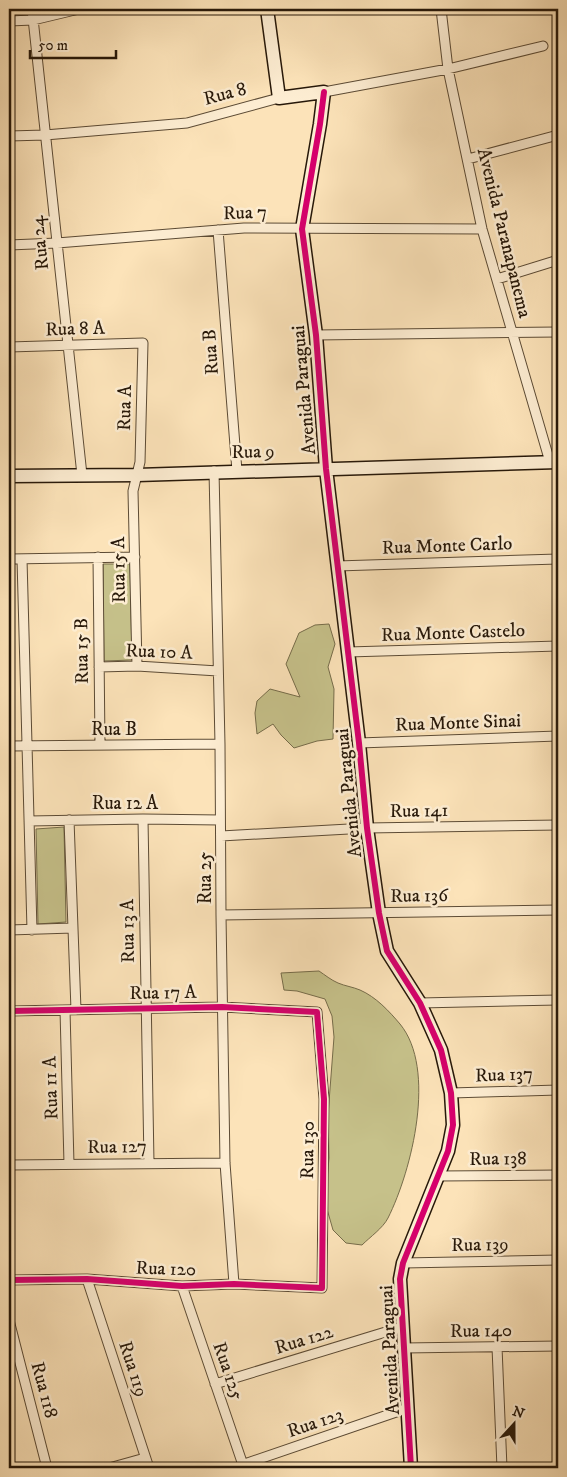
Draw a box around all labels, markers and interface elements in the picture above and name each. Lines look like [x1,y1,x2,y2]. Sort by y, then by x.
scale bar [30,28,116,60]
text: 50 m [38,36,68,55]
street label: Rua 8 [201,77,249,111]
street label: Avenida Paranapanema [472,146,536,320]
street label: Rua 7 [223,201,267,225]
street label: Rua 24 [26,214,54,271]
street label: Rua 8 A [45,316,106,342]
street label: Avenida Paraguai [287,324,321,456]
street label: Rua B [198,328,224,376]
street label: Rua A [113,384,137,431]
street label: Rua 9 [231,440,275,464]
street label: Rua Monte Carlo [381,532,513,560]
street label: Rua 15 A [107,536,131,603]
street label: Rua 15 B [70,618,94,684]
street label: Rua Monte Castelo [381,619,525,647]
street label: Rua 10 A [125,639,194,665]
street label: Rua Monte Sinai [395,709,521,737]
street label: Rua B [91,718,137,741]
street label: Avenida Paraguai [331,727,367,859]
street label: Rua 12 A [92,792,159,815]
street label: Rua 141 [389,799,449,823]
street label: Rua 25 [194,851,217,904]
street label: Rua 136 [390,884,449,908]
street label: Rua 13 A [116,898,140,963]
street label: Rua 17 A [129,981,198,1005]
street label: Rua 11 A [38,1055,64,1120]
street label: Rua 137 [475,1062,533,1088]
street label: Rua 130 [296,1121,320,1179]
street label: Rua 127 [87,1135,147,1159]
street label: Rua 138 [469,1147,527,1171]
street label: Rua 139 [451,1233,509,1257]
street label: Rua 120 [135,1256,197,1282]
street label: Avenida Paraguai [375,1284,405,1416]
street label: Rua 140 [450,1319,512,1343]
street label: Rua 122 [272,1320,336,1360]
street label: Rua 119 [113,1338,153,1400]
street label: Rua 125 [207,1339,249,1403]
street label: Rua 118 [25,1359,63,1421]
north arrow [490,1400,540,1450]
text: N [510,1402,527,1423]
street label: Rua 123 [284,1403,346,1443]

